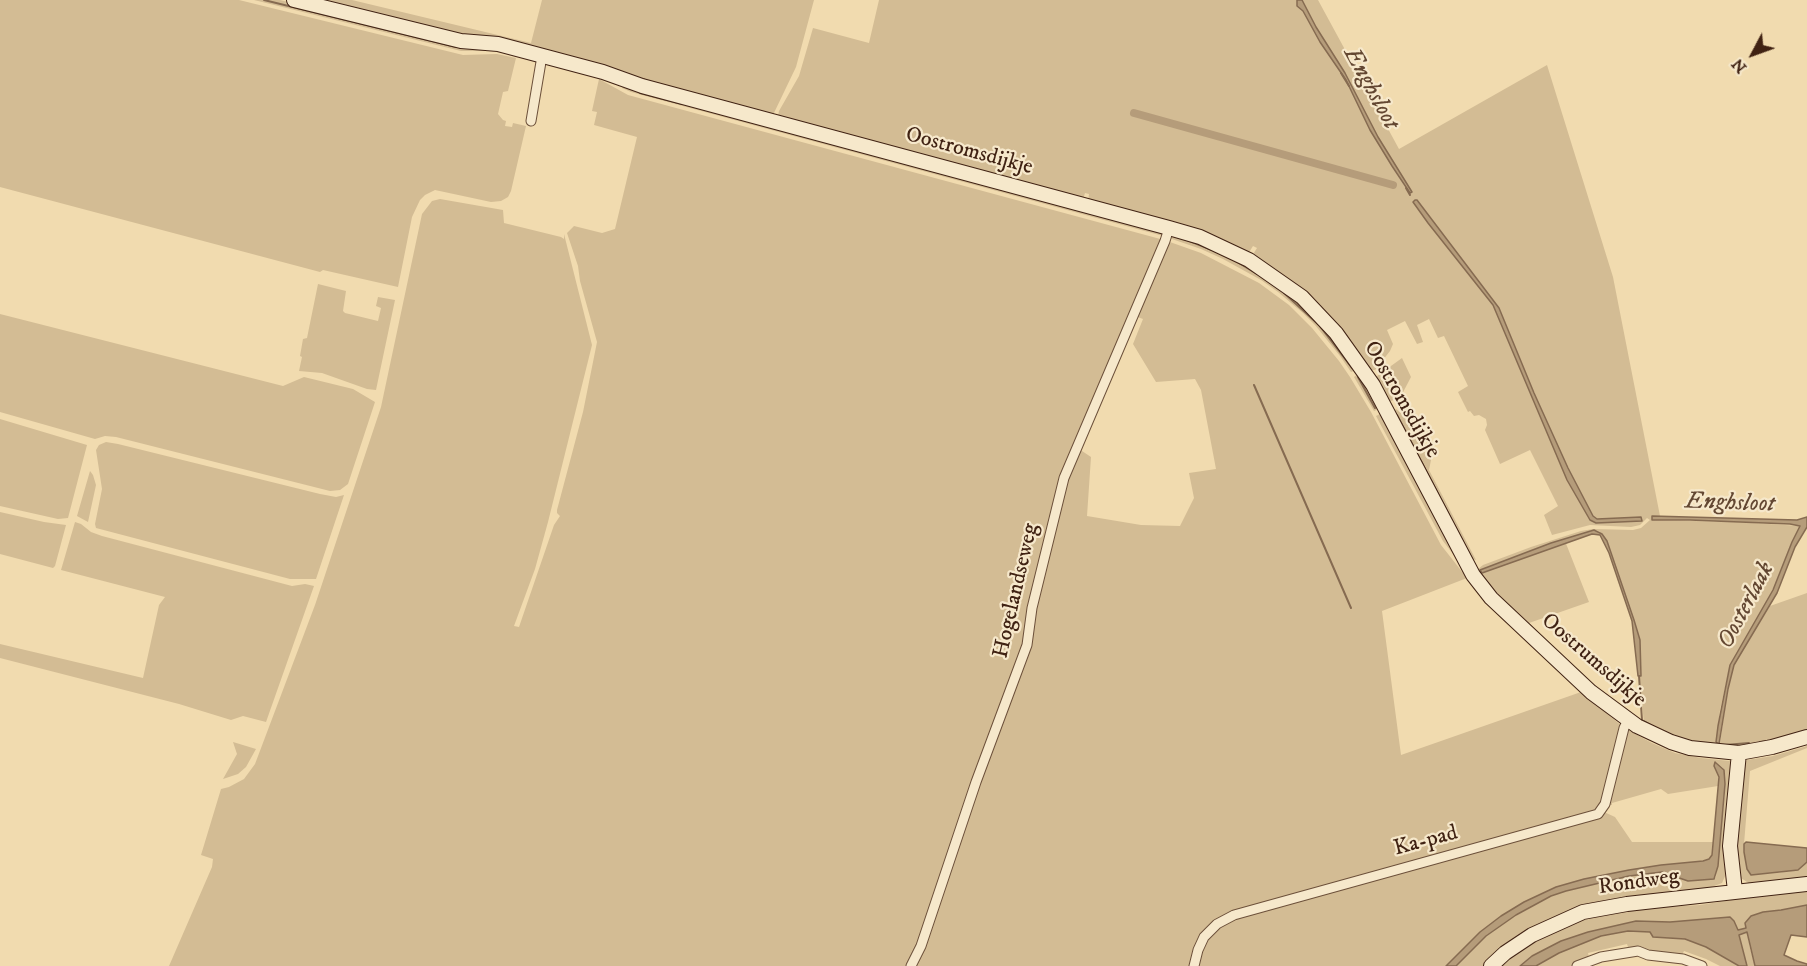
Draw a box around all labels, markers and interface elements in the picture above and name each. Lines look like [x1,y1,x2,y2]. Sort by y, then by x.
north arrow [1723,24,1783,84]
water label: Enghsloot [1336,43,1404,135]
text: N [1728,54,1751,77]
street label: Oostromsdijkje [903,122,1035,182]
street label: Oostromsdijkje [1357,337,1445,463]
water label: Enghsloot [1685,488,1775,520]
street label: Hogelandseweg [989,521,1045,661]
water label: Oosterlaak [1712,558,1782,654]
street label: Oostrumsdijkje [1535,608,1651,714]
street label: Ka-pad [1391,821,1461,863]
street label: Rondweg [1597,864,1681,902]

